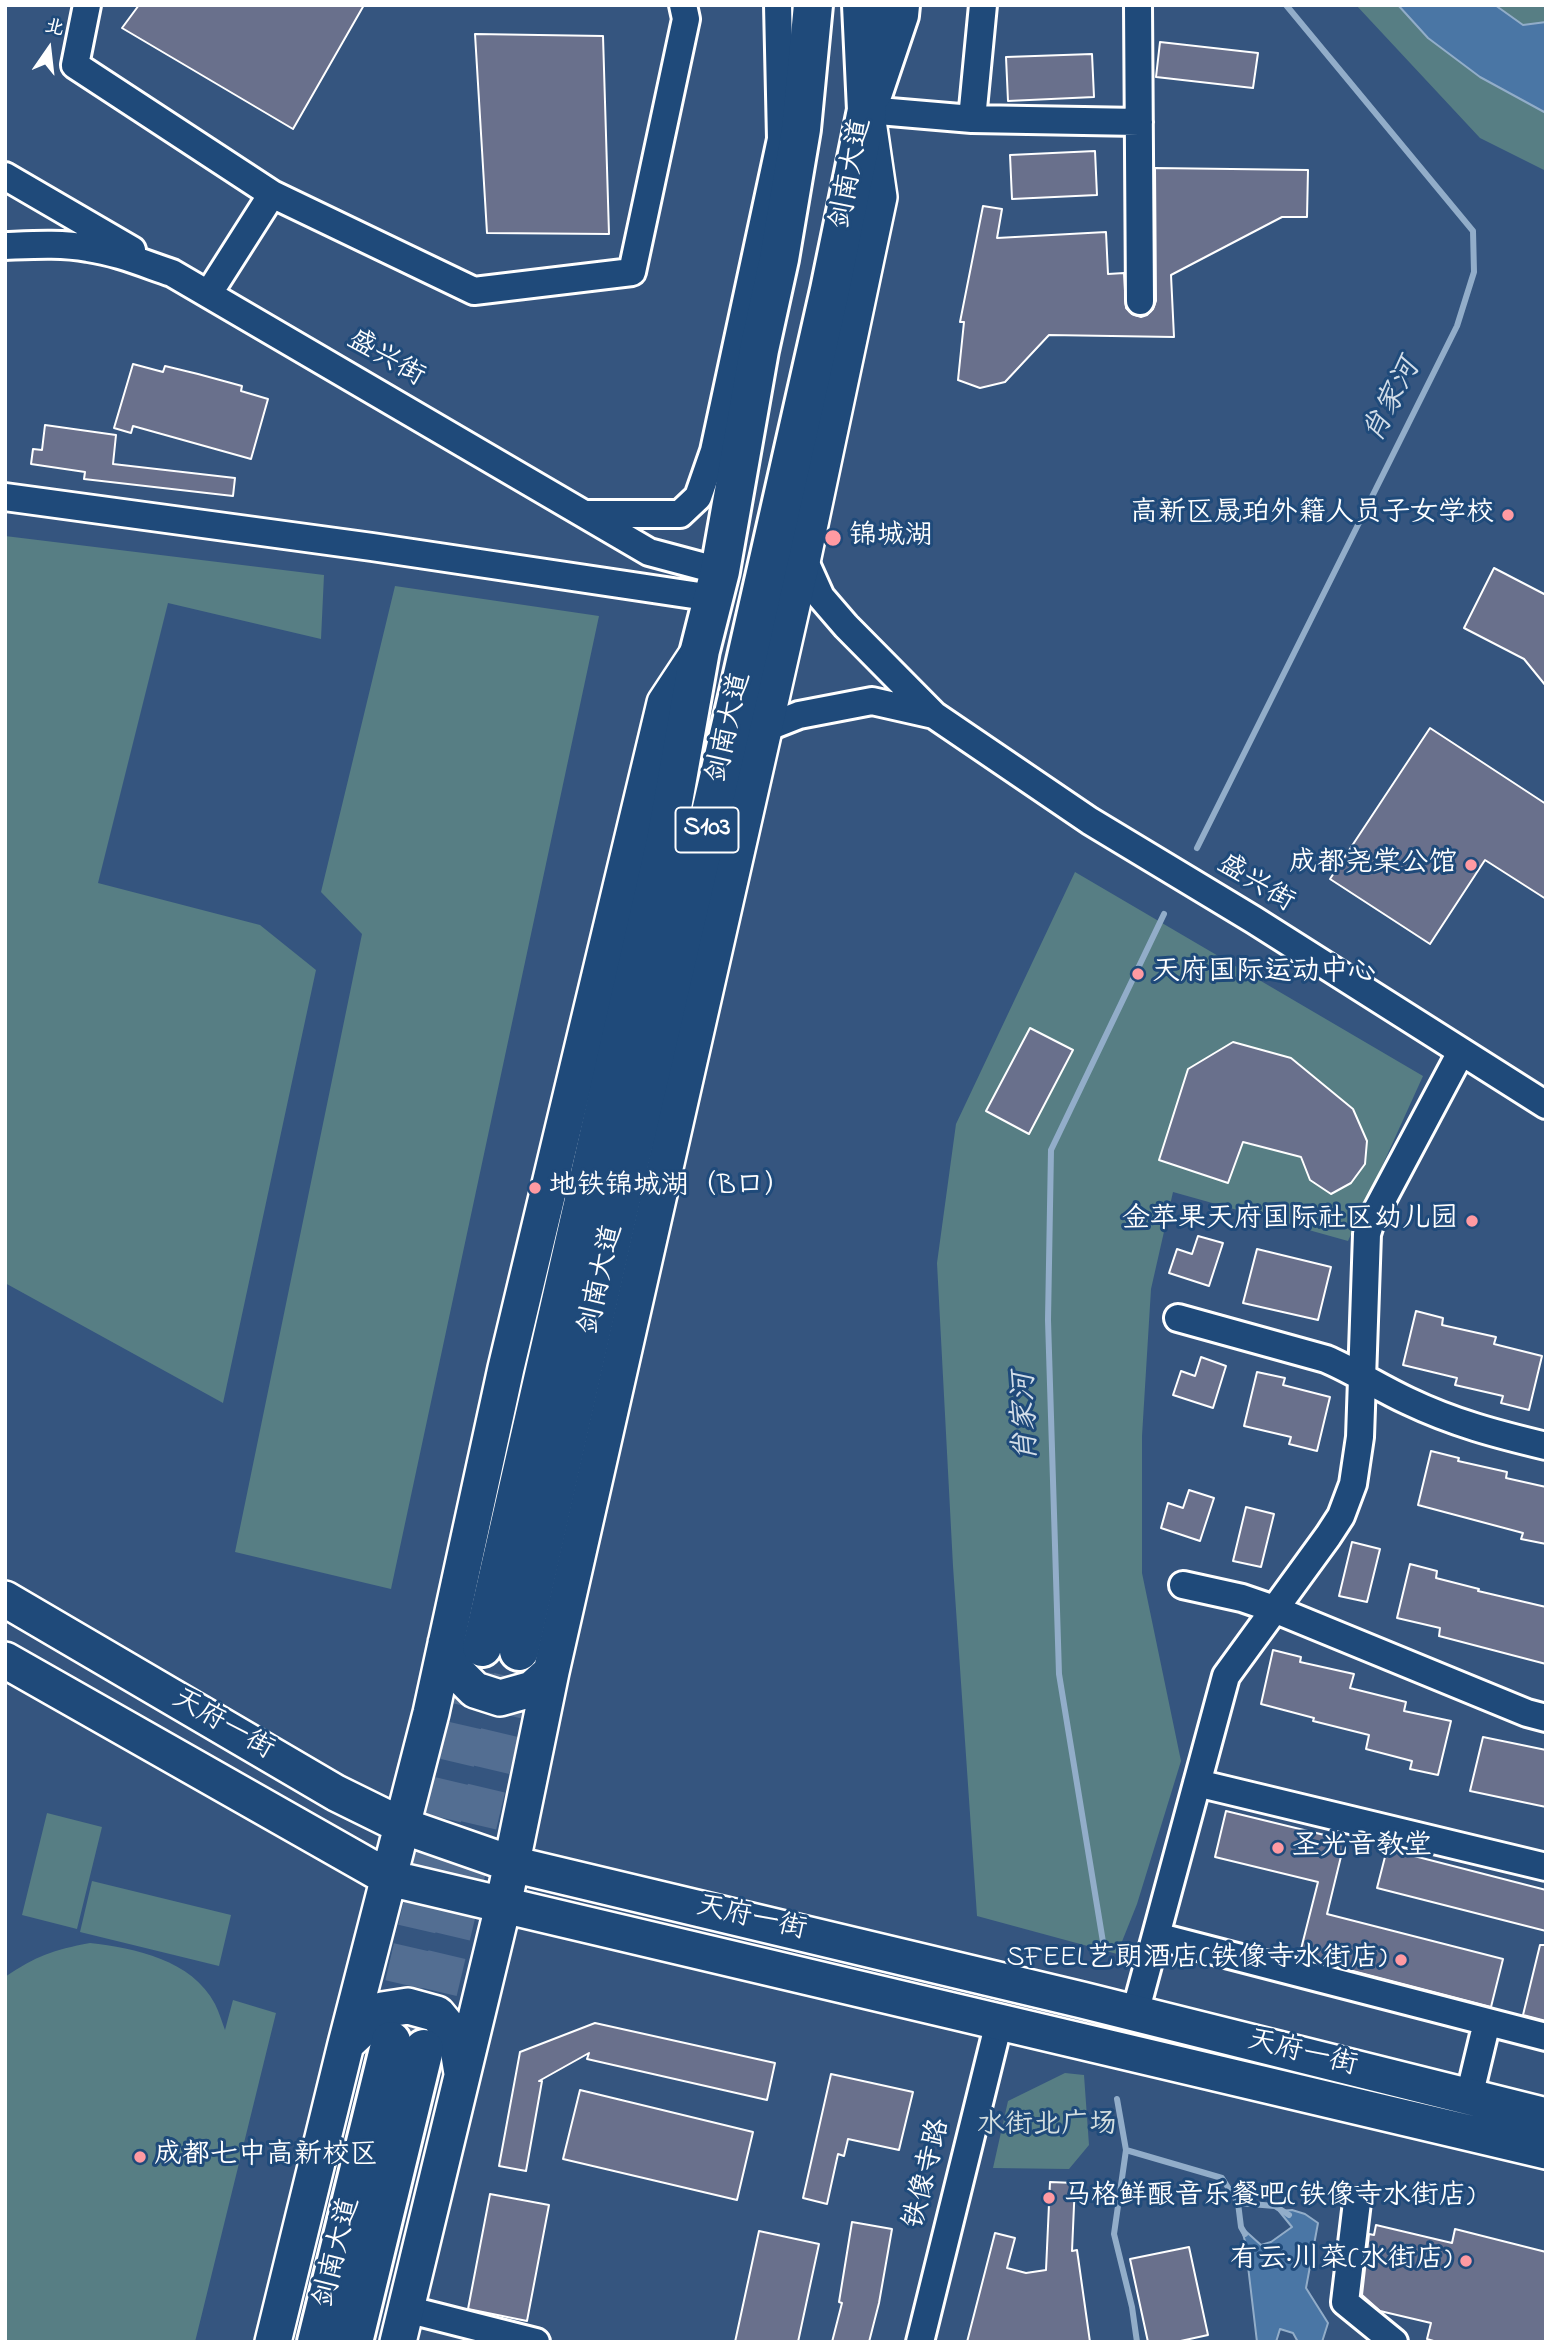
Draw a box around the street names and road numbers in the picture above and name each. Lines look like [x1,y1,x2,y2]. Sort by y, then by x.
street label: 剑南大道 [826,116,880,232]
street label: 盛兴街 [340,324,430,396]
street label: 剑南大道 [702,670,760,786]
road number: S103 [676,808,738,852]
street label: 盛兴街 [1210,849,1300,921]
street label: 剑南大道 [574,1222,632,1338]
street label: 天府一街 [165,1683,279,1769]
street label: 天府一街 [693,1891,809,1949]
street label: 天府一街 [1244,2025,1360,2085]
street label: 铁像寺路 [899,2116,959,2232]
street label: 剑南大道 [309,2195,369,2311]

